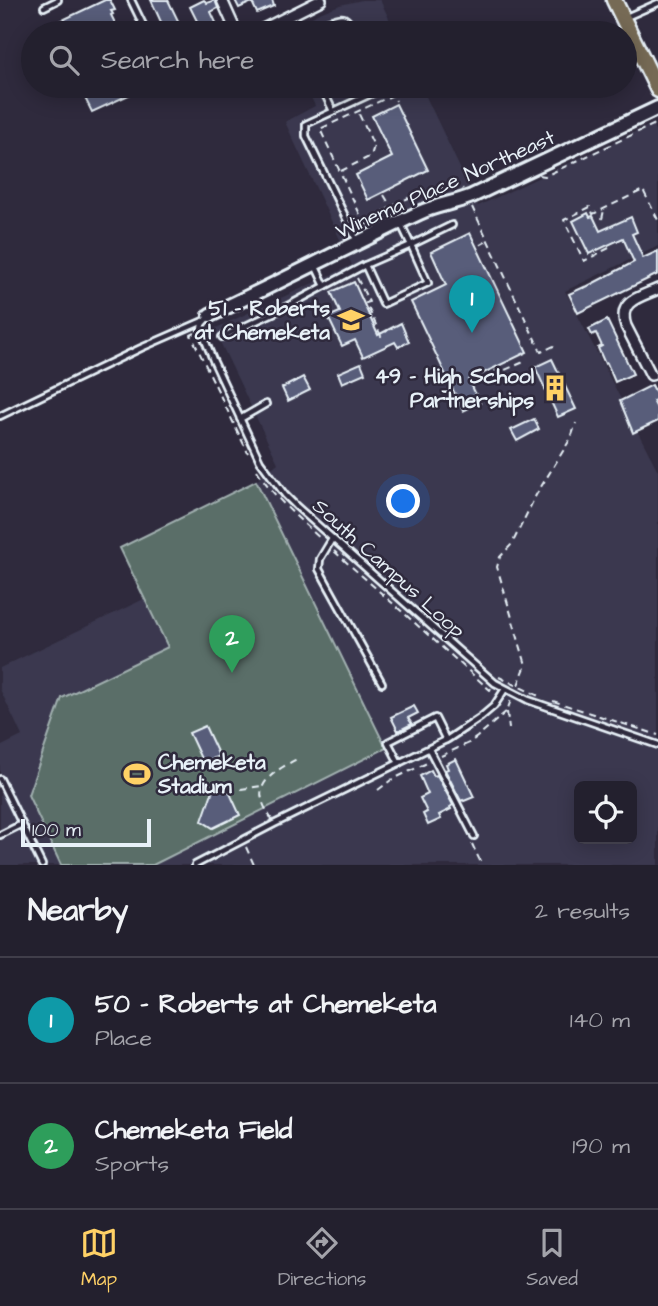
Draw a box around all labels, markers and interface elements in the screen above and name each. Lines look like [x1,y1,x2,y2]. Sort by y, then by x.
search box [21,21,637,98]
icon: search [45,41,83,79]
text: Search here [101,42,254,78]
street label: Winema Place Northeast [331,123,560,246]
pin: 1 [449,275,495,333]
place label: 51 - Roberts at Chemeketa [194,294,330,347]
school or university icon: 51 - Roberts at Chemeketa [336,305,366,335]
place label: 49 - High School Partnerships [375,362,535,416]
building icon: 49 - High School Partnerships [540,373,570,403]
your location [386,484,420,518]
street label: South Campus Loop [305,492,472,646]
pin: 2 [209,615,255,673]
place label: Chemeketa Stadium [157,748,266,801]
sports icon: Chemeketa Stadium [122,759,152,789]
map controls [574,781,637,844]
button: locate [574,781,637,844]
scale bar [21,816,150,848]
text: 100 m [32,817,81,844]
text: Nearby [28,890,128,932]
text: 2 results [535,895,630,927]
text: 50 - Roberts at Chemeketa [95,986,436,1022]
text: 1 [50,1004,52,1036]
text: 140 m [570,1004,630,1036]
text: Place [95,1022,152,1054]
text: Chemeketa Field [95,1112,292,1148]
text: 2 [44,1130,58,1162]
text: 190 m [572,1130,630,1162]
text: Sports [95,1148,169,1180]
tab: Map [80,1224,118,1293]
tab: Directions [278,1224,366,1293]
tab: Saved [526,1224,578,1293]

